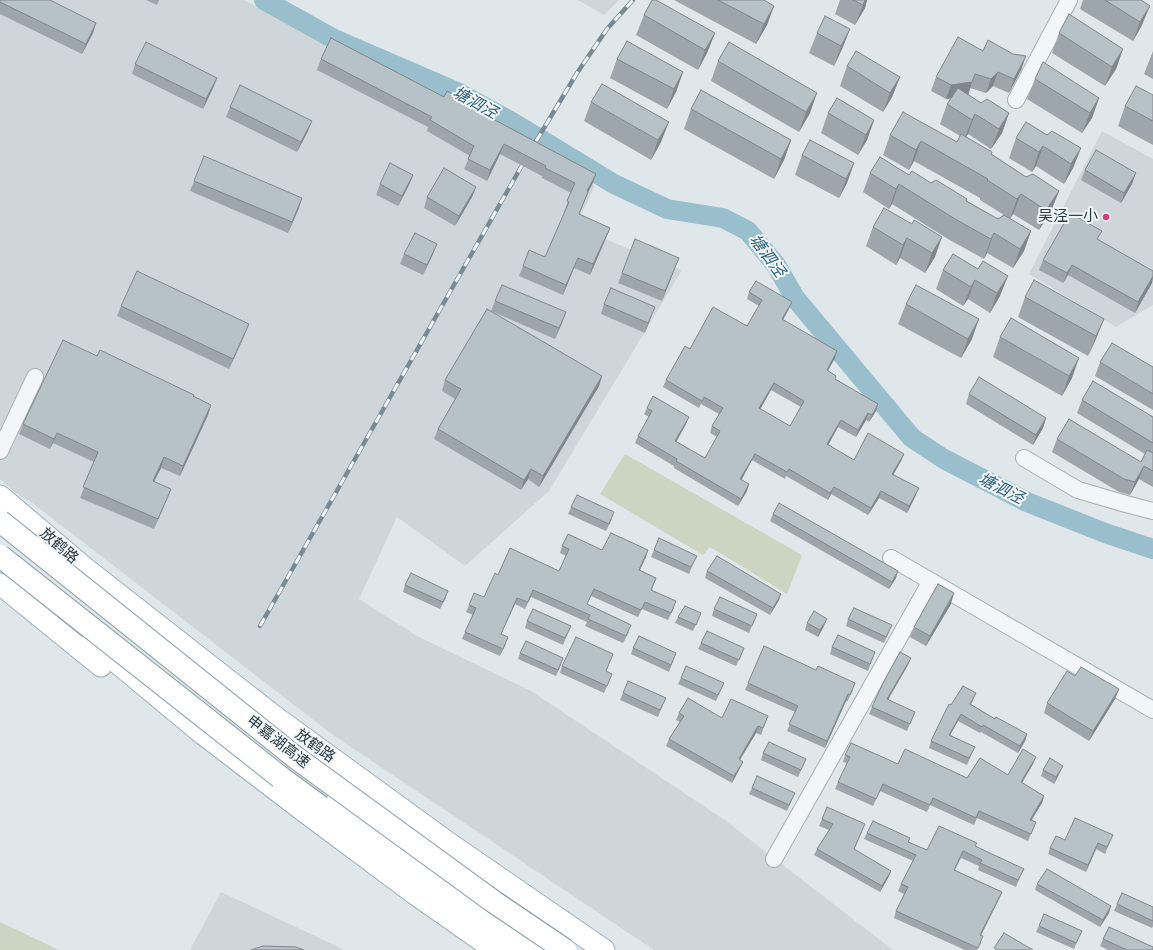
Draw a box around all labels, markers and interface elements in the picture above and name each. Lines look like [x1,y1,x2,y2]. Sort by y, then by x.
water label: 塘泗泾 [449,83,501,123]
place label: 吴泾一小 [1038,208,1098,226]
marker: 吴泾一小 [1101,212,1111,222]
water label: 塘泗泾 [745,231,789,281]
water label: 塘泗泾 [975,470,1027,508]
street label: 放鹤路 [36,524,82,568]
street label: 申嘉湖高速 [243,712,313,772]
street label: 放鹤路 [292,725,338,767]

